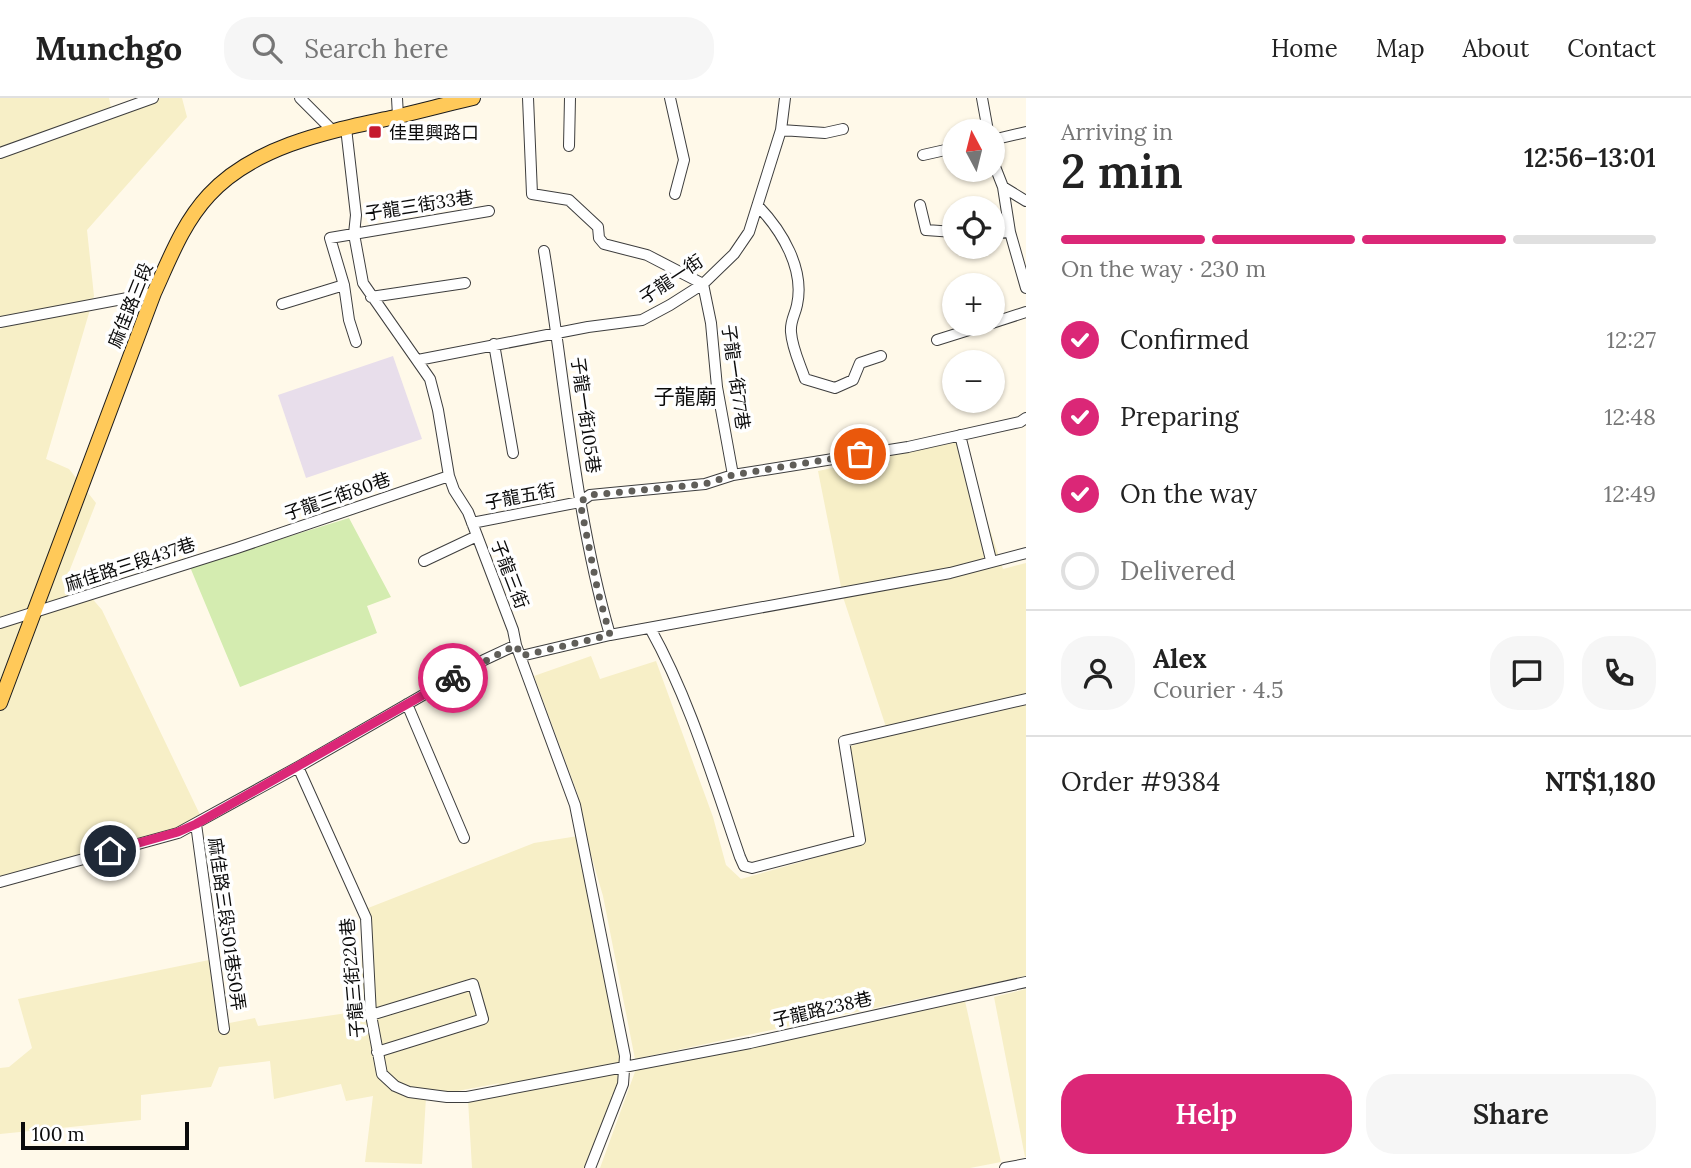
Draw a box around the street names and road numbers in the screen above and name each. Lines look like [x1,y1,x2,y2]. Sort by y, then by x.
street label: 子龍三街33巷 [363,185,475,225]
street label: 子龍一街 [635,249,707,309]
street label: 麻佳路三段 [102,259,158,351]
street label: 子龍一街77巷 [717,323,755,431]
street label: 子龍一街105巷 [566,355,606,475]
street label: 子龍三街80巷 [281,467,393,525]
street label: 子龍五街 [482,478,558,514]
street label: 麻佳路三段437巷 [62,532,198,596]
street label: 子龍三街 [486,536,534,612]
street label: 麻佳路三段501巷50弄 [203,836,251,1012]
street label: 子龍三街220巷 [335,917,369,1039]
street label: 子龍路238巷 [770,986,874,1032]

